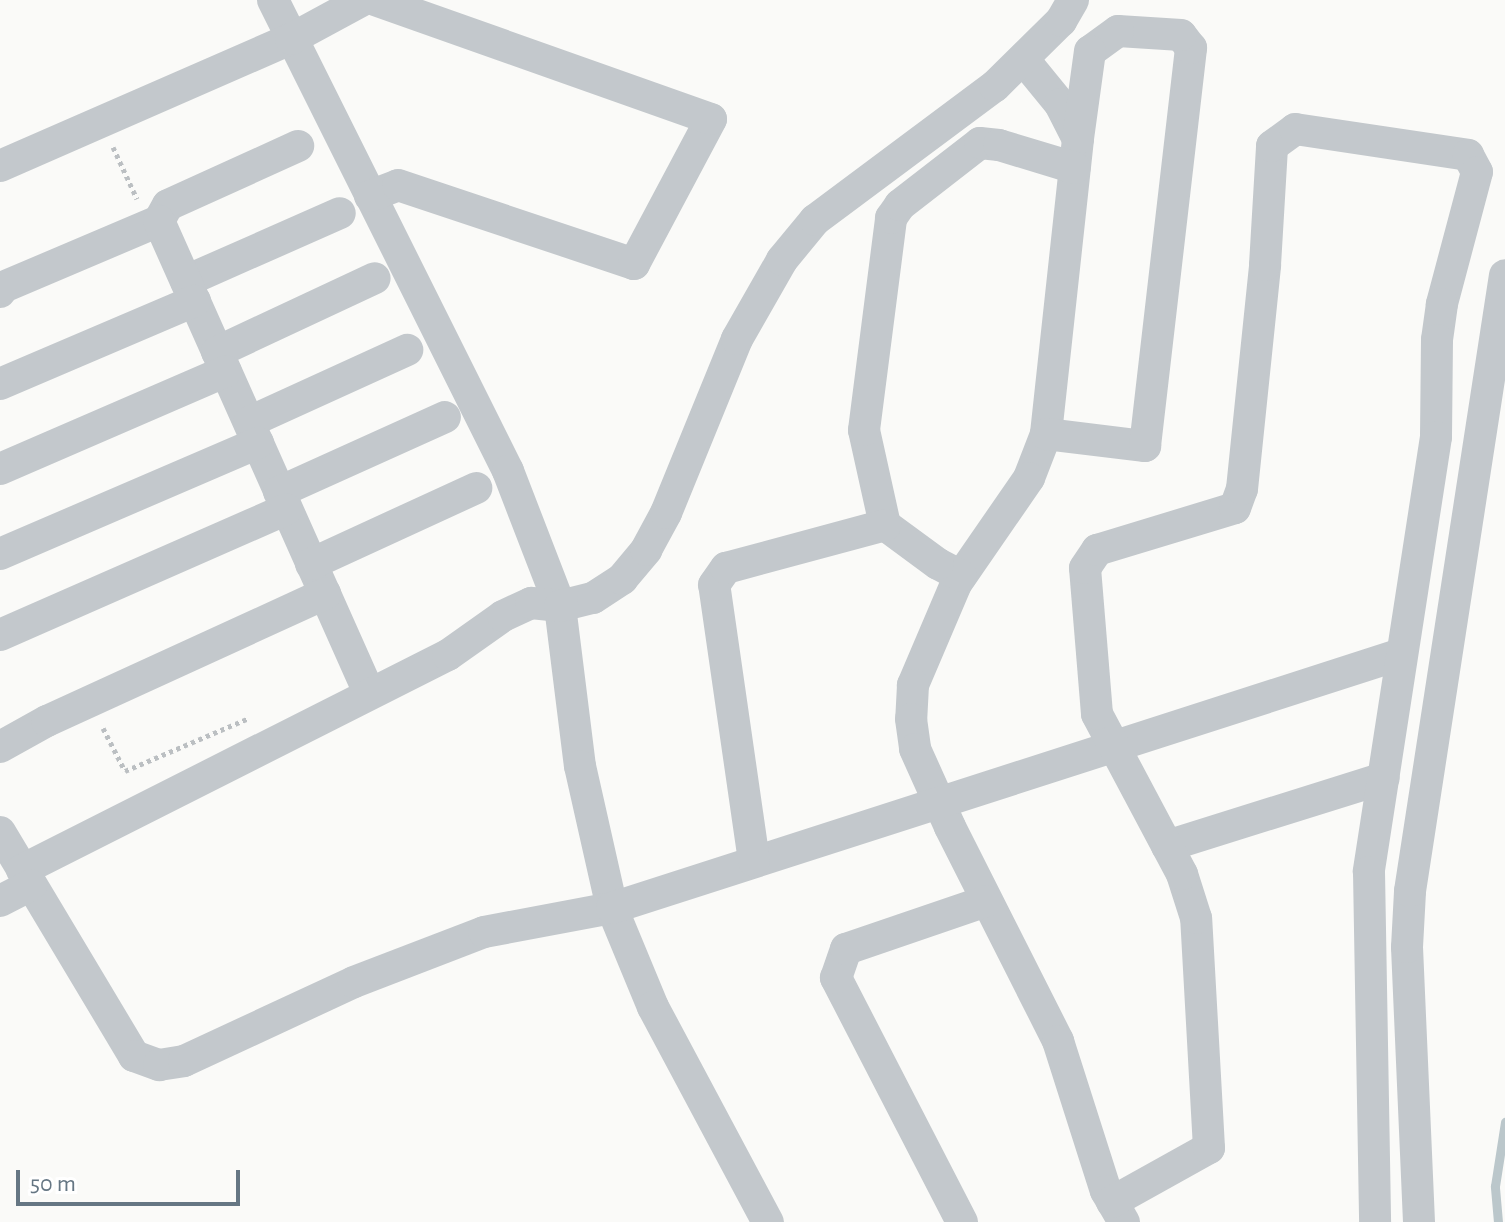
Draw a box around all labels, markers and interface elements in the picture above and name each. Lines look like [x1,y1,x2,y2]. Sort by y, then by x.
scale bar [20,1154,244,1204]
text: 50 m [30,1172,76,1196]

